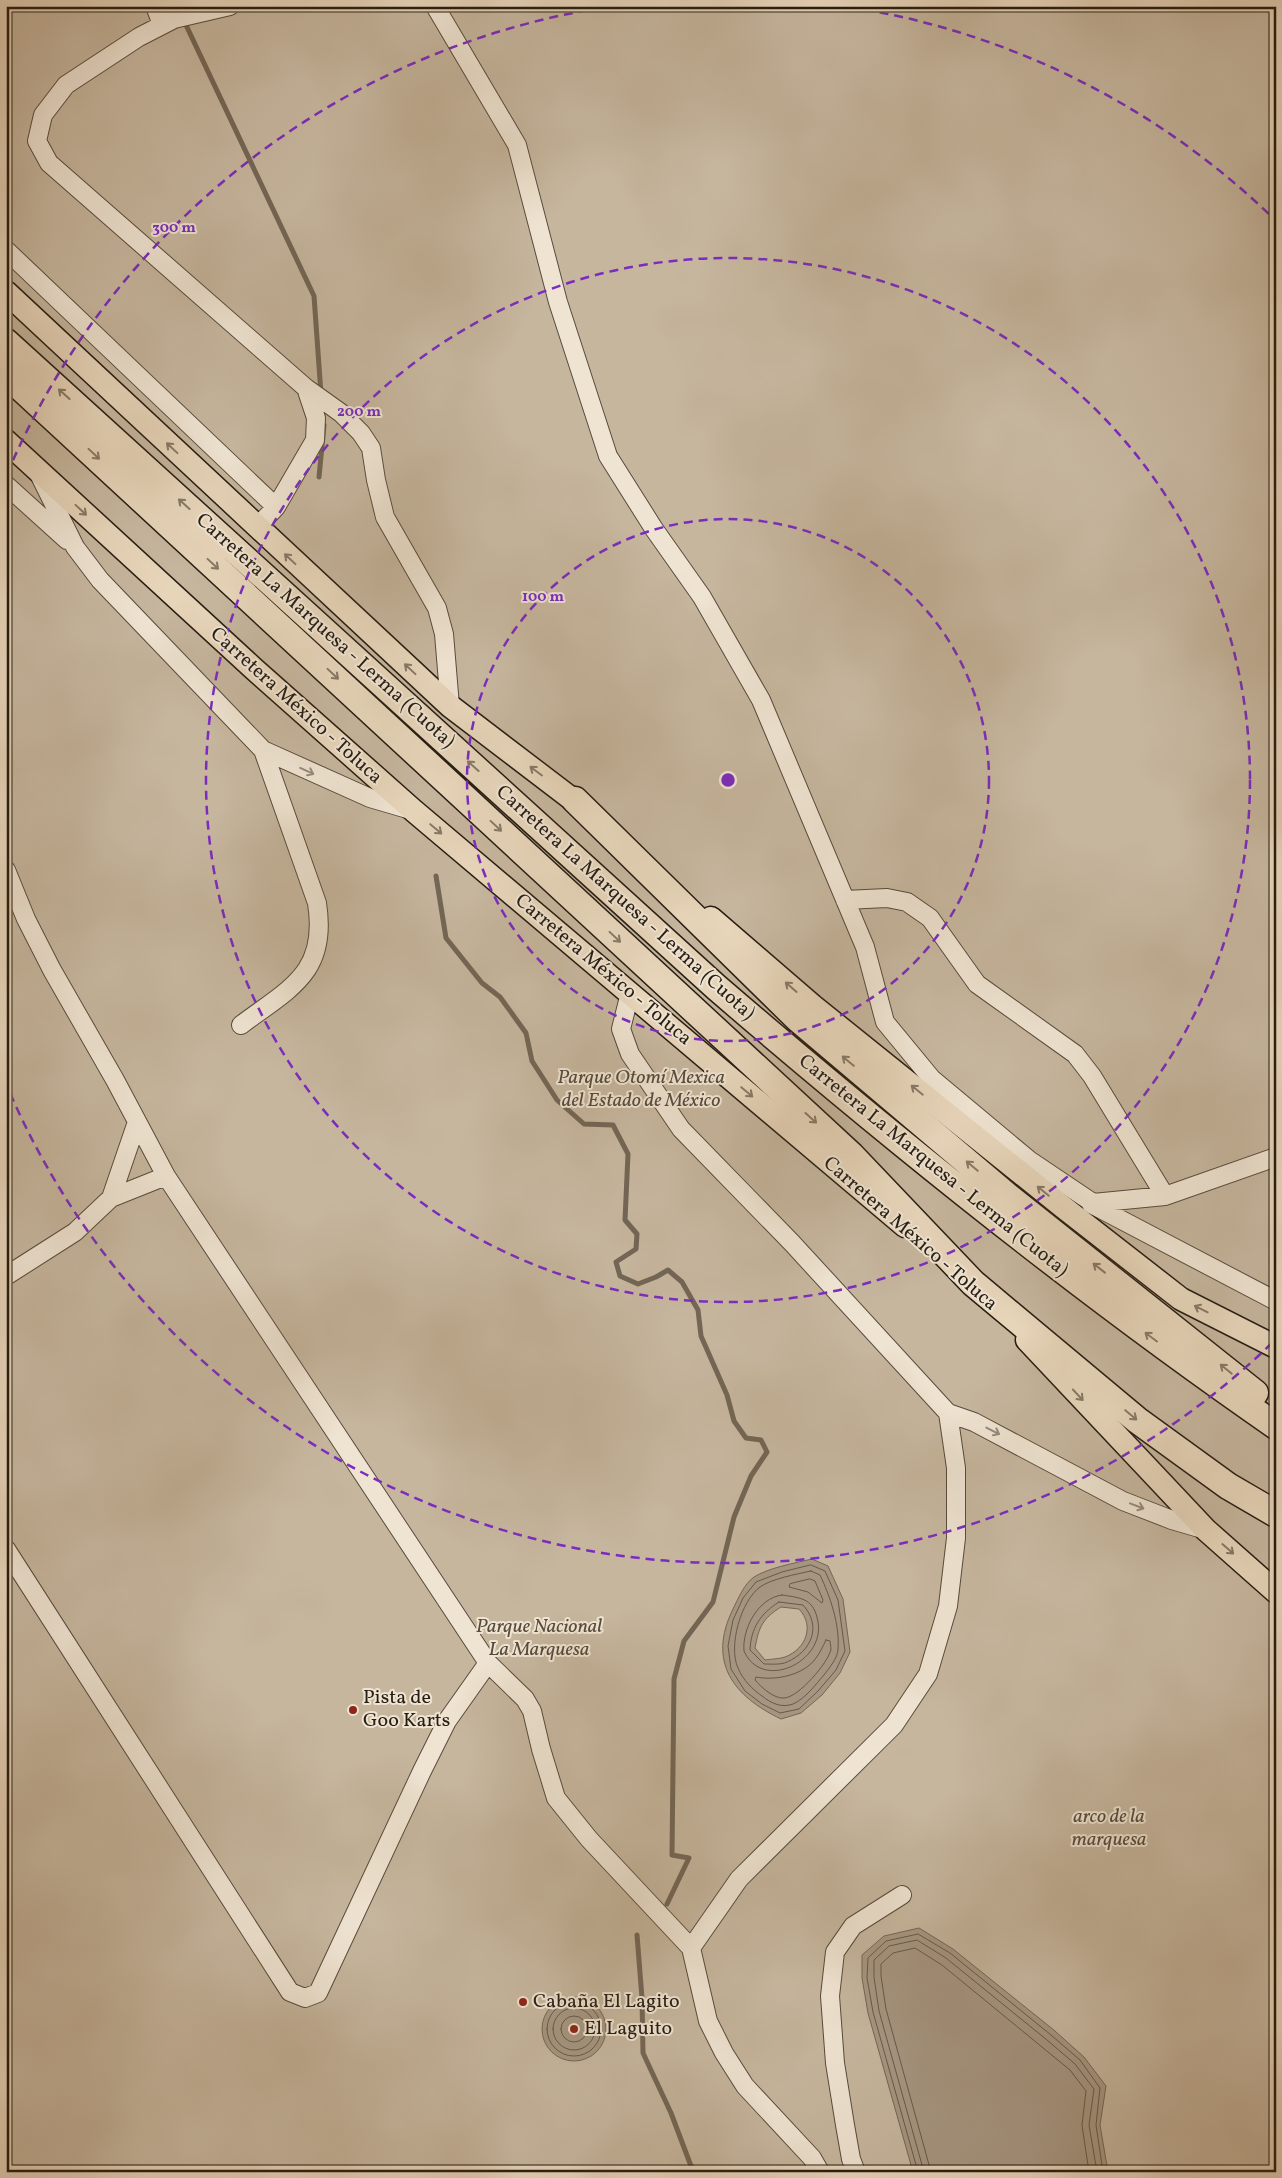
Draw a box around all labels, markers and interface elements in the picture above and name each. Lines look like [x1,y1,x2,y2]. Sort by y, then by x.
text: 300 m [152,218,196,239]
one-way arrow [57,389,70,400]
text: 200 m [337,402,381,423]
one-way arrow [165,442,178,454]
one-way arrow [87,448,100,460]
one-way arrow [178,498,191,509]
one-way arrow [74,504,87,516]
street label: Carretera La Marquesa - Lerma (Cuota) [189,507,461,755]
one-way arrow [284,553,297,564]
one-way arrow [207,558,220,570]
text: 100 m [522,587,565,608]
street label: Carretera México - Toluca [204,621,388,791]
one-way arrow [403,663,416,675]
one-way arrow [326,668,339,680]
one-way arrow [466,760,479,772]
one-way arrow [530,765,543,776]
one-way arrow [299,766,314,776]
centre of rings [719,771,737,789]
street label: Carretera La Marquesa - Lerma (Cuota) [489,779,761,1027]
one-way arrow [490,820,503,832]
one-way arrow [429,824,442,835]
street label: Carretera México - Toluca [508,887,698,1053]
one-way arrow [608,931,621,943]
one-way arrow [784,981,797,993]
street label: Carretera La Marquesa - Lerma (Cuota) [792,1048,1074,1284]
one-way arrow [842,1055,855,1066]
park label: Parque Otomí Mexica del Estado de México [557,1064,725,1115]
one-way arrow [910,1084,923,1095]
one-way arrow [740,1087,753,1098]
one-way arrow [805,1112,818,1124]
street label: Carretera México - Toluca [816,1150,1004,1318]
one-way arrow [966,1161,979,1172]
one-way arrow [1037,1186,1050,1197]
one-way arrow [1092,1262,1105,1273]
one-way arrow [1194,1304,1209,1313]
one-way arrow [1144,1332,1158,1342]
one-way arrow [1219,1364,1232,1375]
one-way arrow [1072,1389,1084,1401]
one-way arrow [1124,1410,1137,1421]
one-way arrow [985,1427,1000,1436]
one-way arrow [1129,1502,1144,1511]
one-way arrow [1221,1543,1234,1555]
park label: Parque Nacional La Marquesa [476,1613,602,1664]
place label: Pista de Goo Karts [363,1684,450,1735]
marker: Pista de Goo Karts [347,1704,359,1716]
park label: arco de la marquesa [1072,1803,1147,1854]
place label: Cabaña El Lagito [533,1988,680,2016]
marker: Cabaña El Lagito [517,1996,529,2008]
place label: El Laguito [584,2015,672,2043]
marker: El Laguito [568,2023,580,2035]

